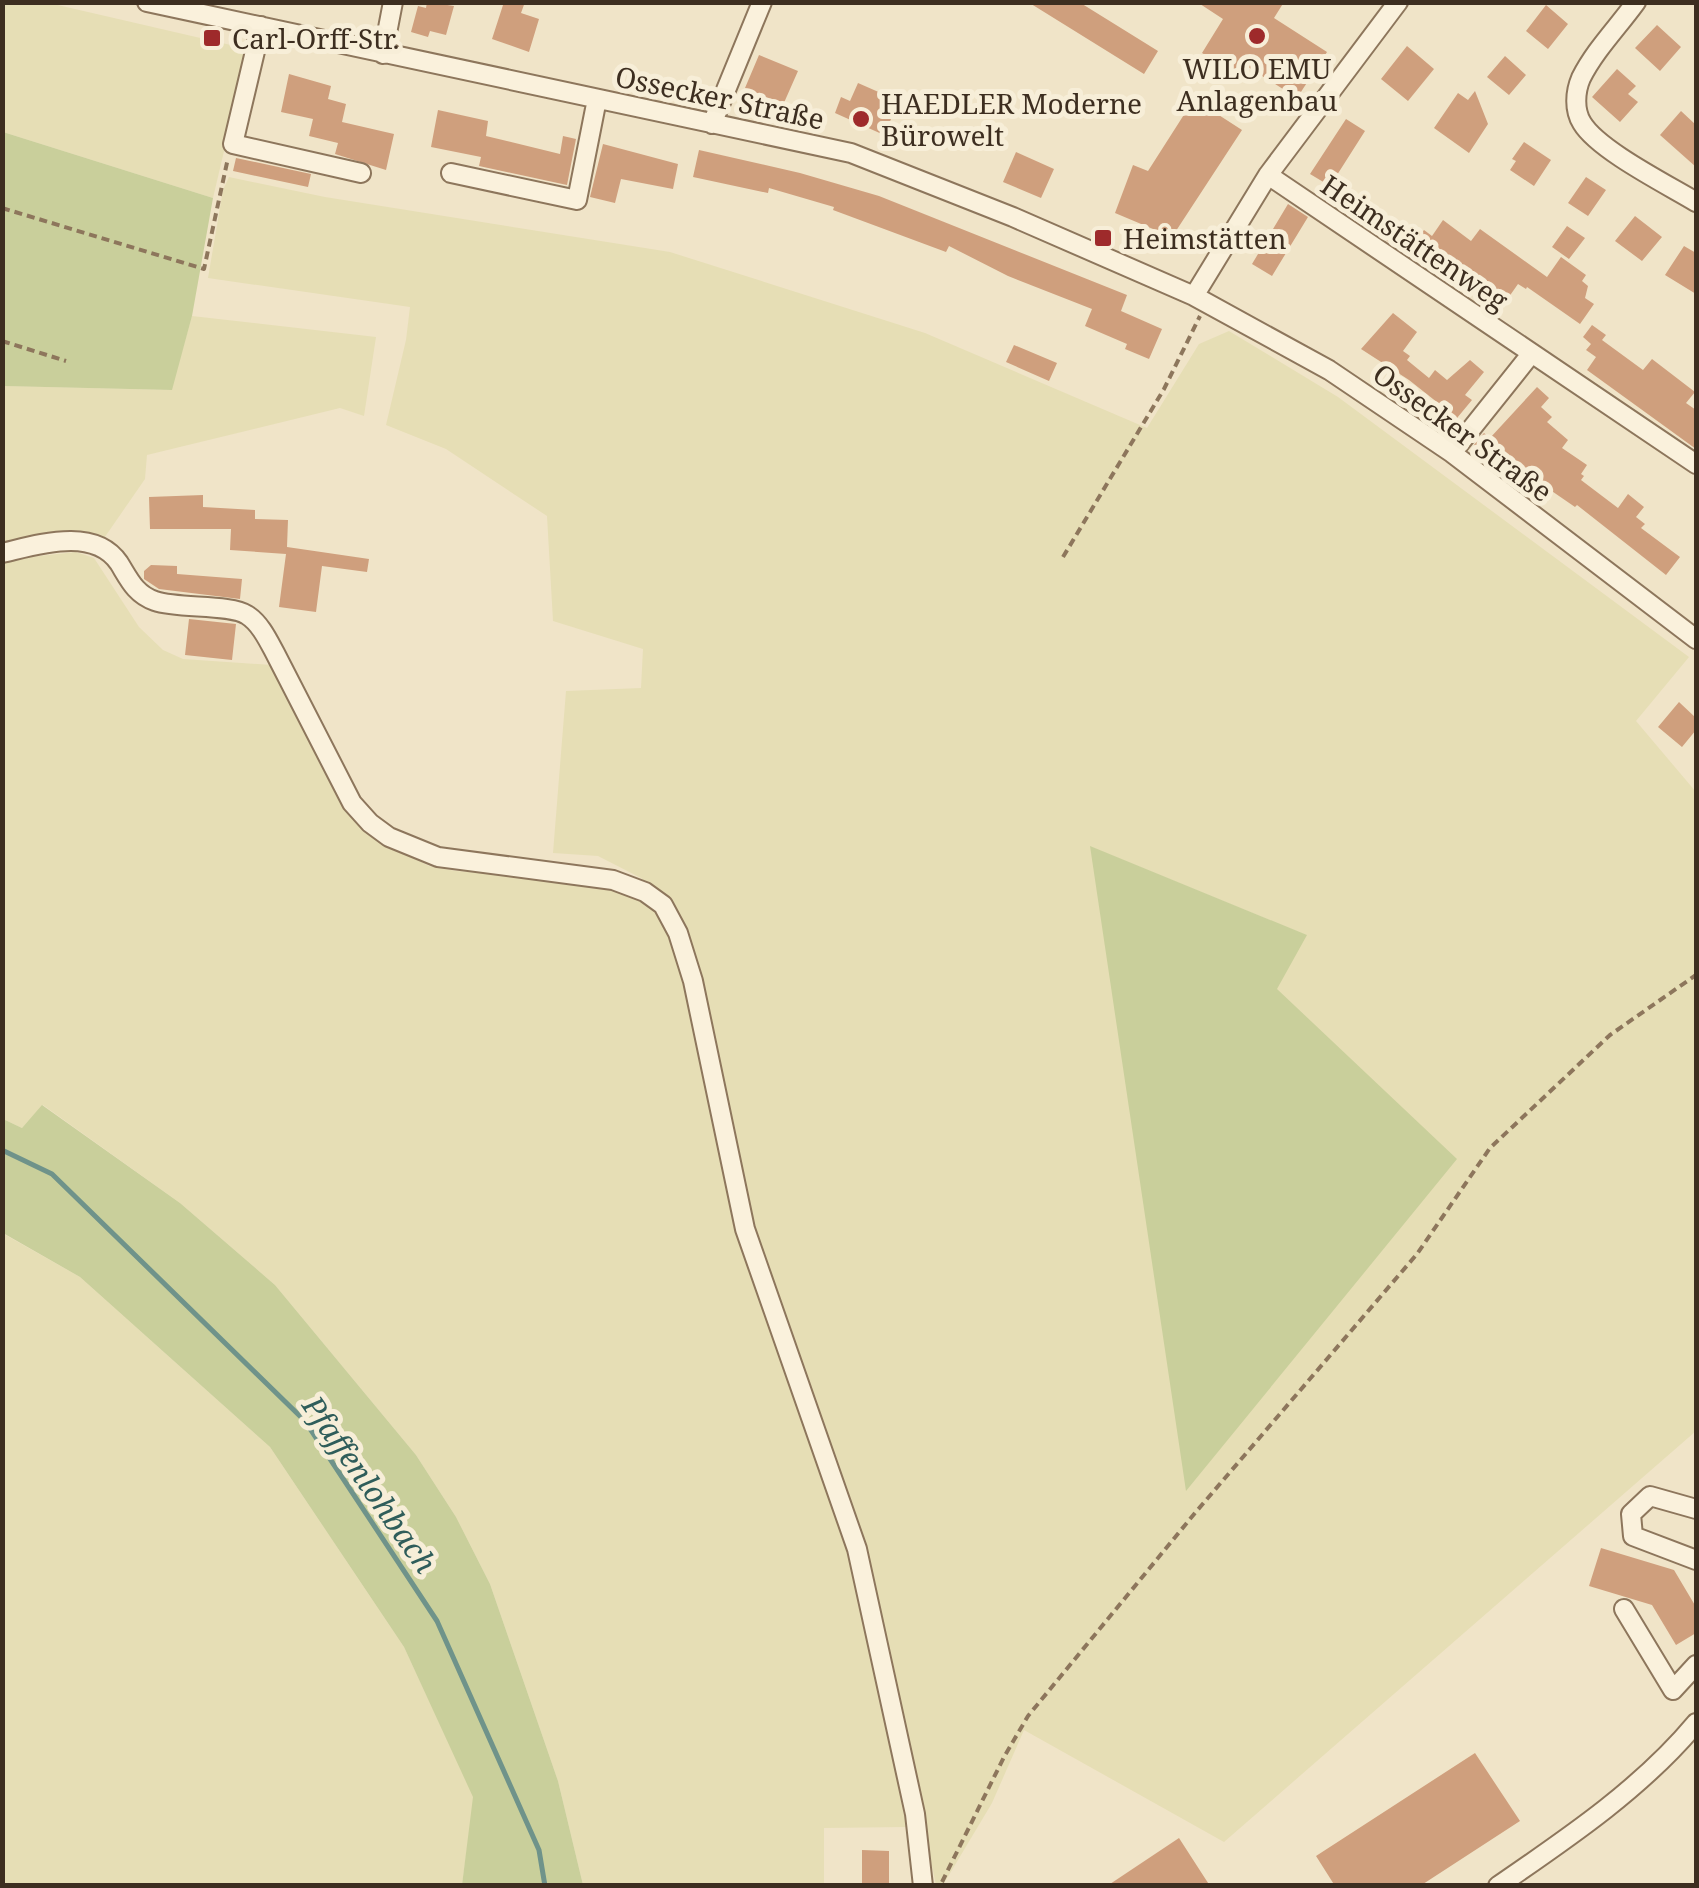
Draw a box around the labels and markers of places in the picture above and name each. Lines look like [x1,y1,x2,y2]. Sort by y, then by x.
place label: Carl-Orff-Str. [232,19,400,57]
marker: WILO EMU Anlagenbau [1246,25,1268,47]
marker: Carl-Orff-Str. [201,27,223,49]
place label: WILO EMU Anlagenbau [1176,49,1338,119]
place label: HAEDLER Moderne Bürowelt [881,84,1142,154]
marker: HAEDLER Moderne Bürowelt [850,108,872,130]
place label: Heimstätten [1123,219,1287,257]
marker: Heimstätten [1092,227,1114,249]

